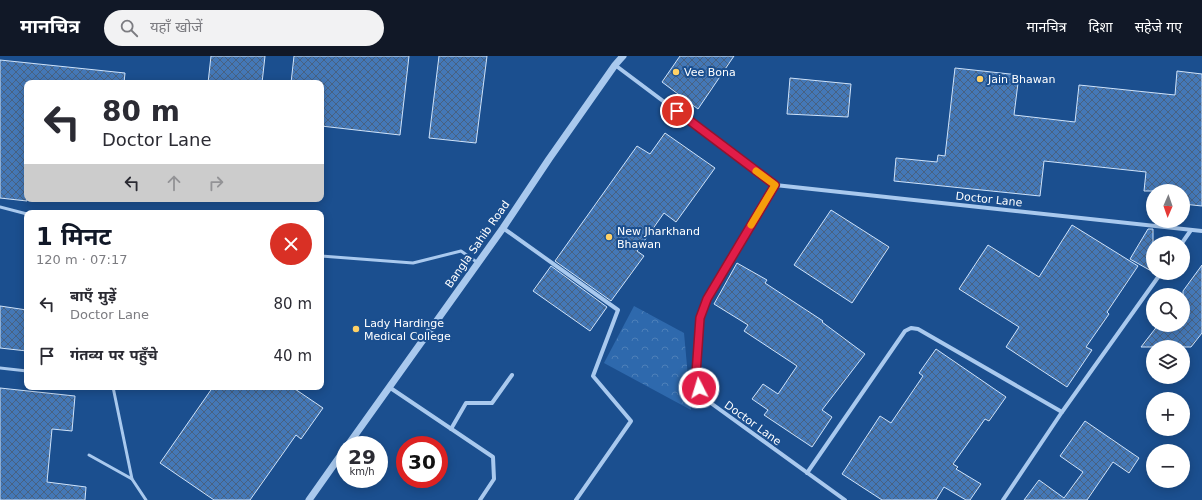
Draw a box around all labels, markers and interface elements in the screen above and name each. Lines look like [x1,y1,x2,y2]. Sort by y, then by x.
search box [104,10,384,46]
text: मानचित्र [20,15,80,37]
icon: search [118,17,140,39]
text: यहाँ खोजें [150,18,203,36]
text: मानचित्र [1026,19,1066,35]
text: दिशा [1088,19,1113,35]
text: सहेजे गए [1135,19,1182,35]
place label: Vee Bona [684,66,736,79]
marker: Vee Bona [671,67,681,77]
place label: Jain Bhawan [987,73,1056,86]
marker: Jain Bhawan [975,74,985,84]
pin [660,94,694,128]
text: 80 m [102,95,180,128]
icon: left [36,96,88,148]
icon: arrive [666,100,688,122]
text: Doctor Lane [102,129,212,150]
icon: left [121,172,143,194]
icon: ahead [163,172,185,194]
icon: right [205,172,227,194]
north arrow [1146,184,1190,228]
map controls [1146,184,1190,488]
street label: Doctor Lane [955,190,1023,209]
street label: Bangla Sahib Road [442,198,512,290]
text: 1 मिनट [36,223,111,251]
button: close [270,223,312,265]
place label: New Jharkhand Bhawan [617,225,700,251]
marker: New Jharkhand Bhawan [604,232,614,242]
button: sound [1146,236,1190,280]
text: 120 m · 07:17 [36,252,127,267]
text: बाएँ मुड़ें [70,287,116,305]
button: search [1146,288,1190,332]
icon: left [36,293,58,315]
text: 80 m [274,295,312,313]
text: Doctor Lane [70,307,149,322]
place label: Lady Hardinge Medical College [364,317,451,343]
marker: Lady Hardinge Medical College [351,324,361,334]
button: layers [1146,340,1190,384]
icon: arrive [36,345,58,367]
text: गंतव्य पर पहुँचे [70,346,158,364]
text: 40 m [274,347,312,365]
position arrow [678,367,720,409]
button: + [1146,392,1190,436]
street label: Doctor Lane [722,398,784,448]
speed limit sign: 30 [396,436,448,488]
button: − [1146,444,1190,488]
text: 29 [348,445,376,469]
text: km/h [349,466,375,477]

